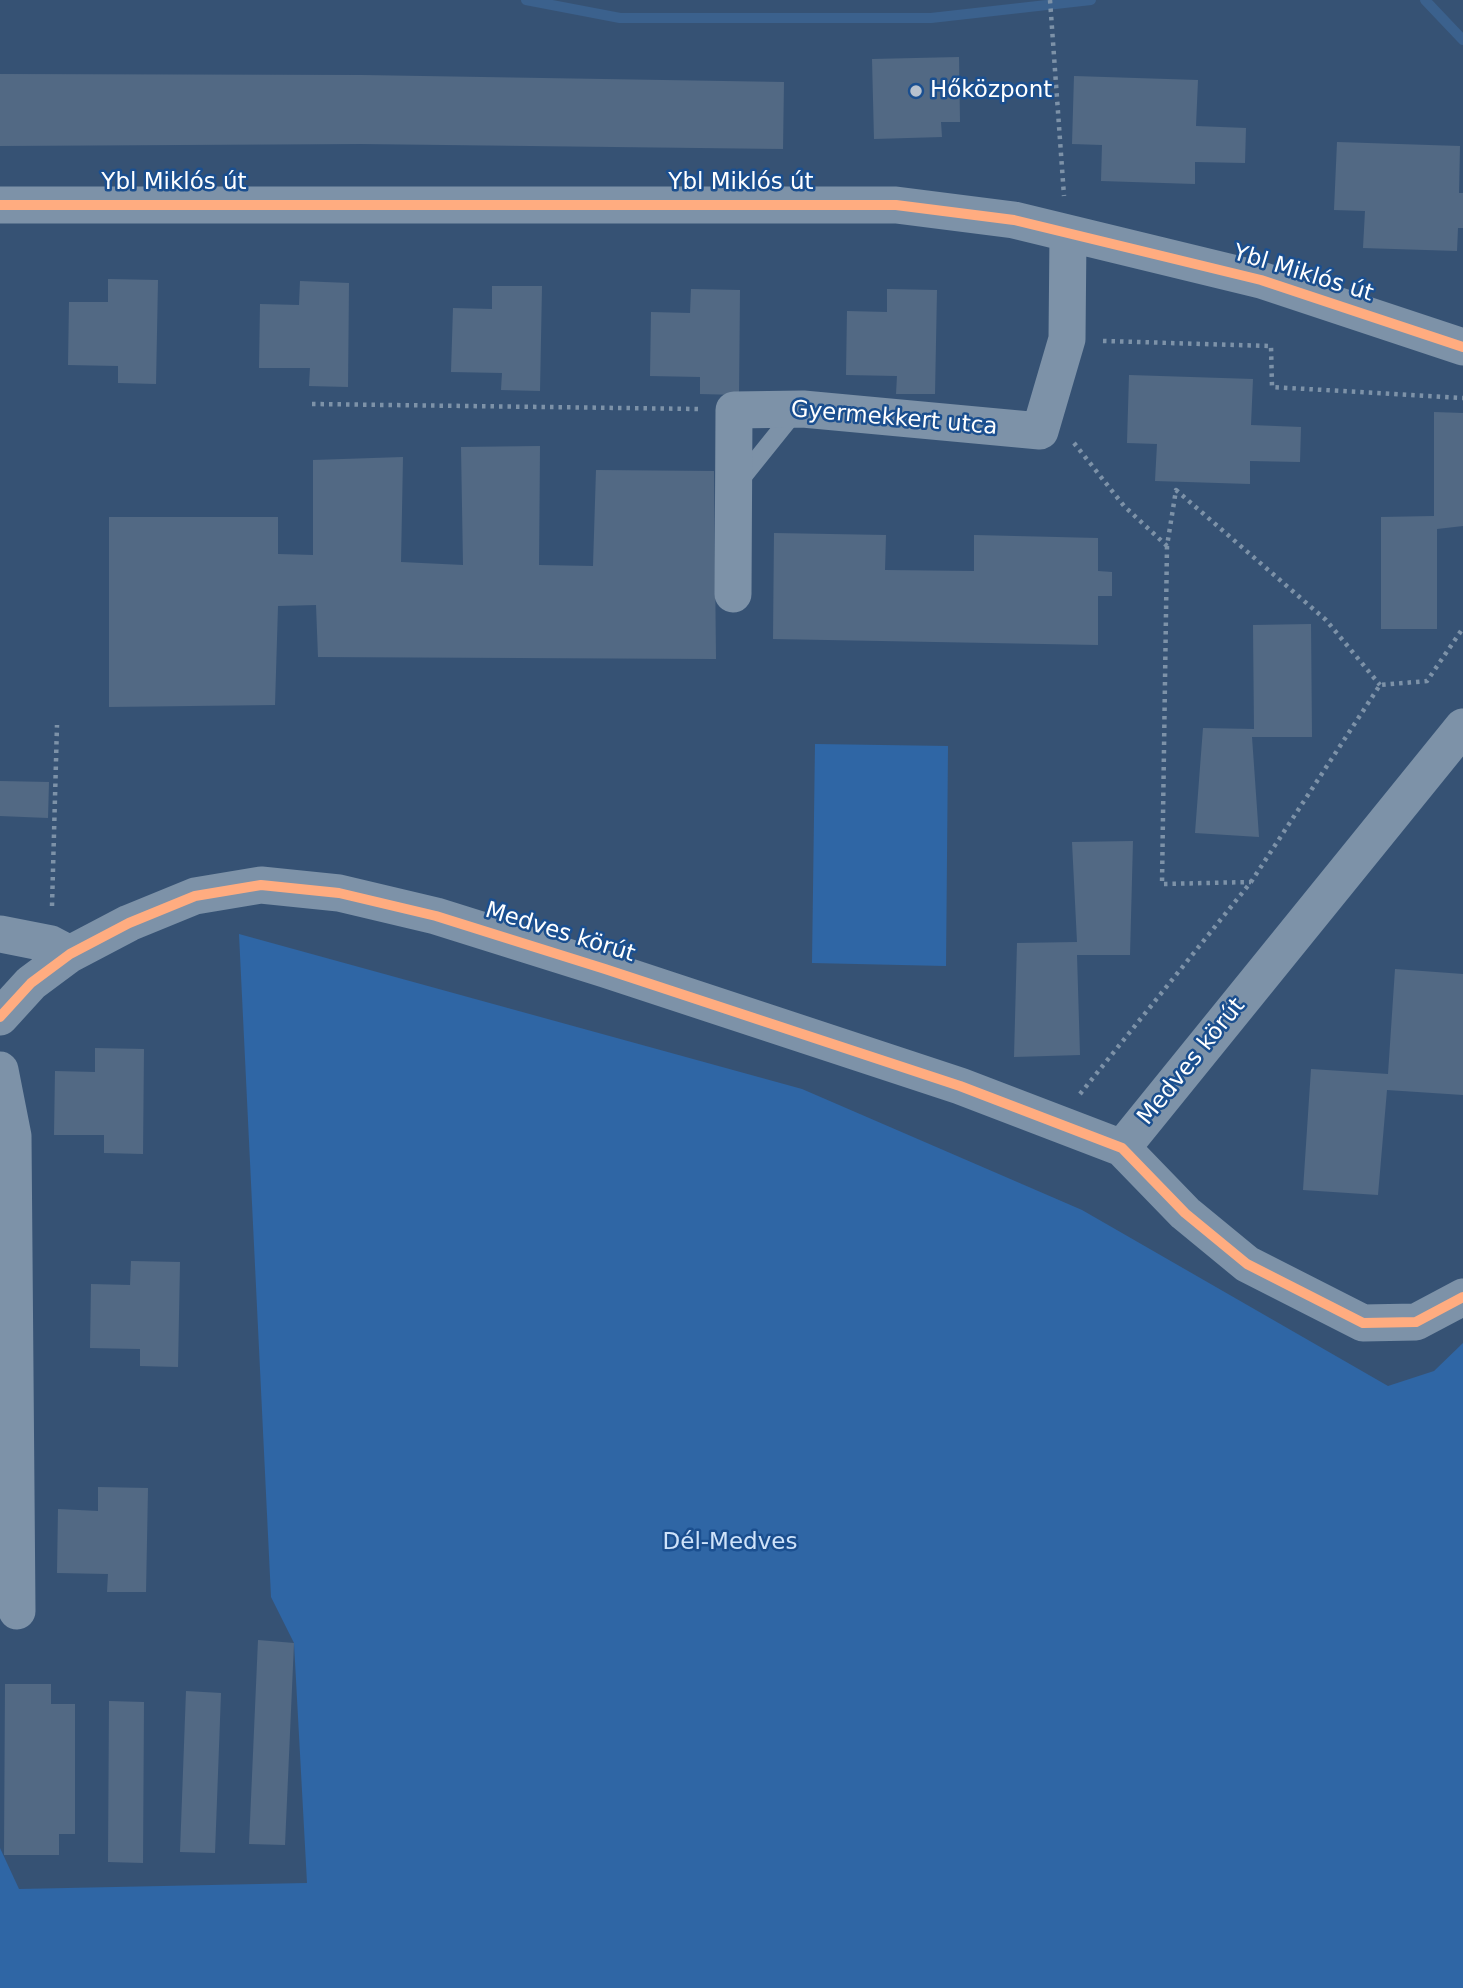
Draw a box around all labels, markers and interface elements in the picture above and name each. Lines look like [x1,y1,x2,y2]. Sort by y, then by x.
place label: Hőközpont [930,77,1052,105]
marker: Hőközpont [908,83,924,99]
street label: Ybl Miklós út [101,169,247,197]
street label: Ybl Miklós út [668,169,814,197]
street label: Ybl Miklós út [1230,240,1376,308]
street label: Gyermekkert utca [790,396,998,442]
street label: Medves körút [482,897,638,969]
street label: Medves körút [1132,993,1252,1131]
park label: Dél-Medves [663,1529,797,1557]

